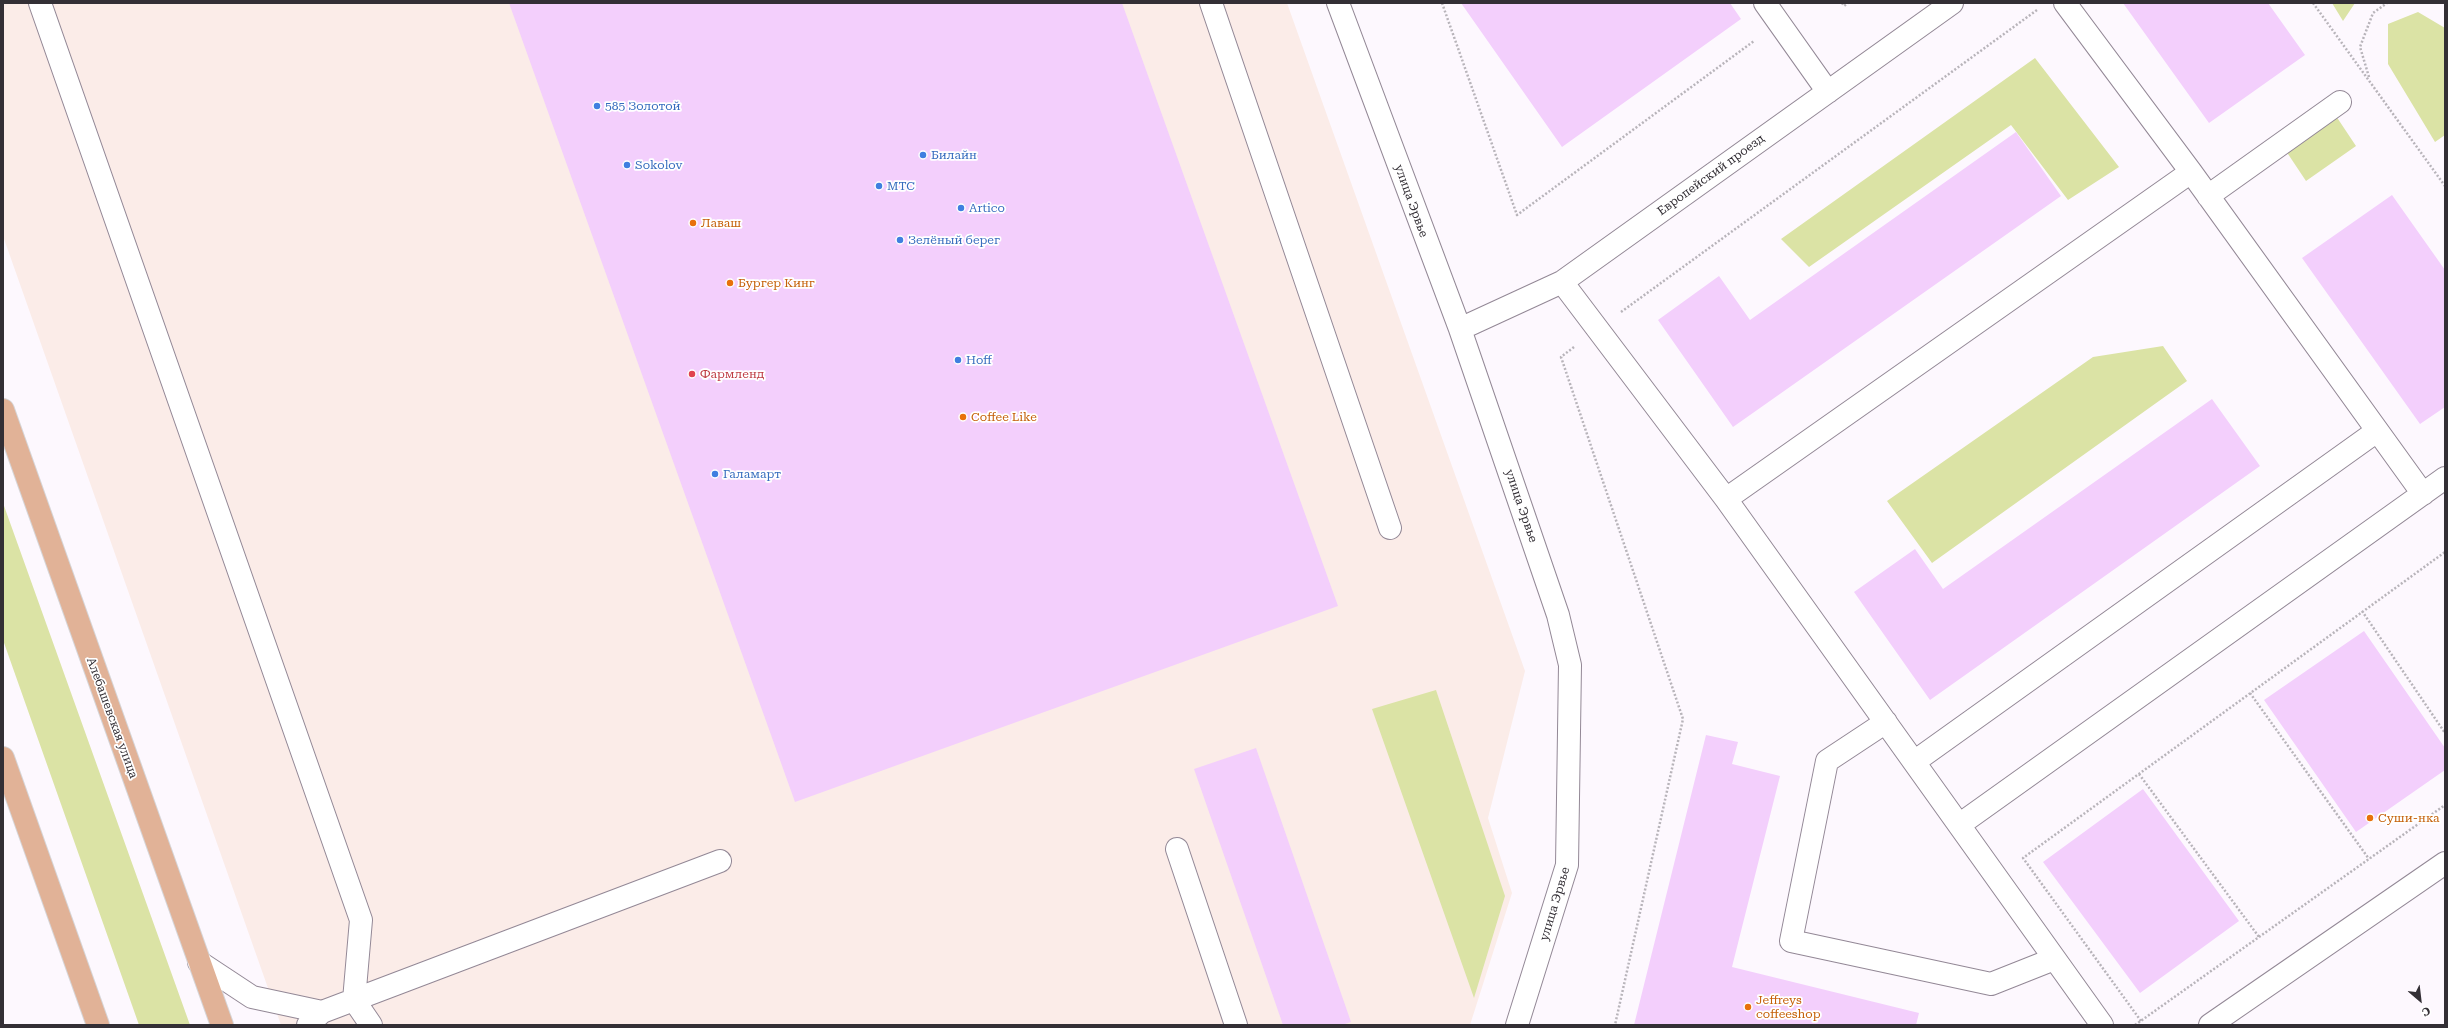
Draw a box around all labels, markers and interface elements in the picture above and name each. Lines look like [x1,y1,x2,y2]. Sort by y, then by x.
place label: 585 Золотой [605,99,681,113]
marker: 585 Золотой [592,101,602,111]
street label: Европейский проезд [1655,131,1767,219]
place label: Билайн [931,148,977,162]
marker: Билайн [918,150,928,160]
place label: Sokolov [635,158,682,172]
marker: Sokolov [622,160,632,170]
street label: улица Эрвье [1391,163,1431,239]
place label: МТС [887,179,915,193]
marker: МТС [874,181,884,191]
place label: Artico [969,201,1005,215]
marker: Artico [956,203,966,213]
place label: Лаваш [701,216,741,230]
marker: Лаваш [688,218,698,228]
place label: Зелёный берег [908,233,1000,247]
marker: Зелёный берег [895,235,905,245]
place label: Бургер Кинг [738,276,815,290]
marker: Бургер Кинг [725,278,735,288]
place label: Hoff [966,353,992,367]
marker: Hoff [953,355,963,365]
place label: Фармленд [700,367,764,381]
marker: Фармленд [687,369,697,379]
place label: Coffee Like [971,410,1037,424]
marker: Coffee Like [958,412,968,422]
place label: Галамарт [723,467,781,481]
street label: улица Эрвье [1502,468,1540,544]
marker: Галамарт [710,469,720,479]
street label: Алебашевская улица [83,656,141,780]
place label: Суши-нка [2378,811,2440,825]
marker: Суши-нка [2365,813,2375,823]
street label: улица Эрвье [1537,865,1573,943]
north arrow [2400,980,2440,1020]
place label: Jeffreys coffeeshop [1756,993,1821,1021]
marker: Jeffreys coffeeshop [1743,1002,1753,1012]
text: С [2419,1003,2432,1019]

